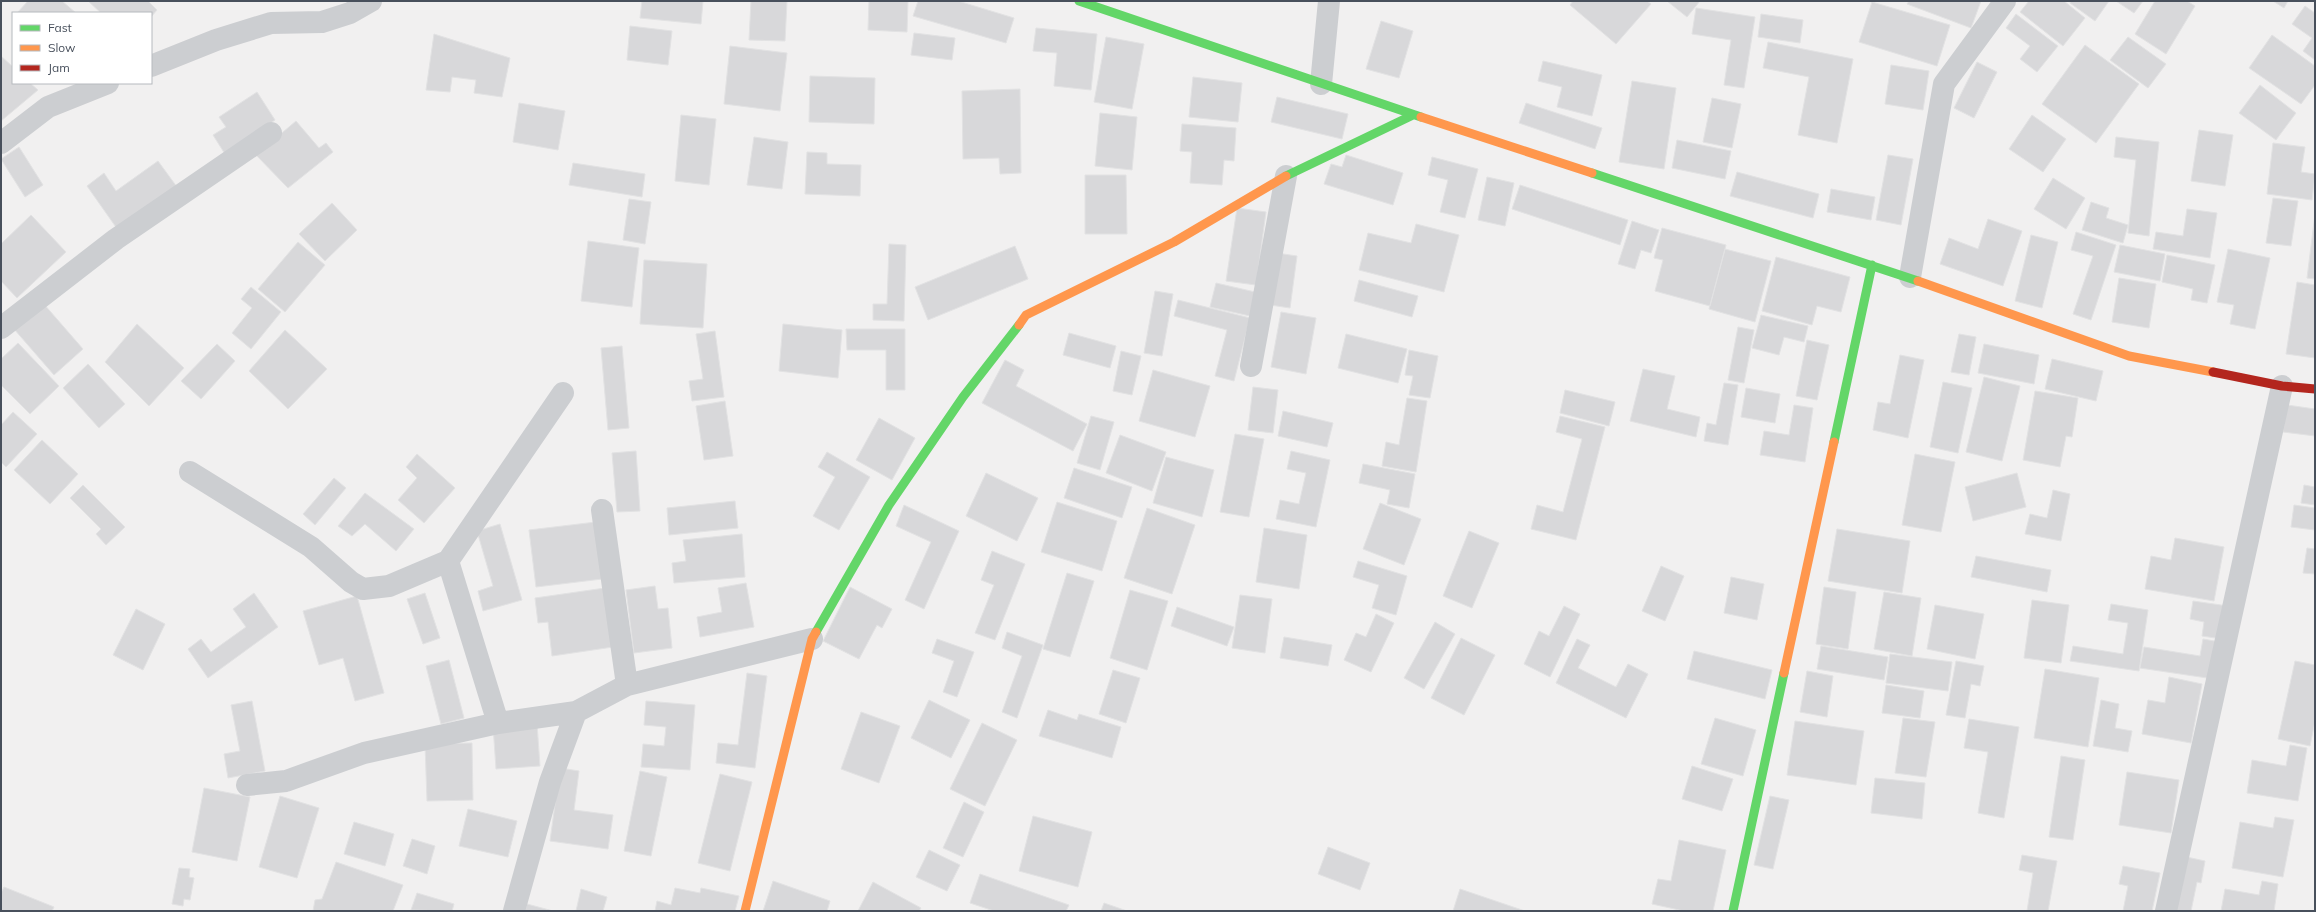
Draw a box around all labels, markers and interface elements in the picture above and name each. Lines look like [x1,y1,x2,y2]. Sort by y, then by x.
legend [12,12,152,84]
text: Fast [48,20,72,35]
text: Slow [48,40,76,55]
text: Jam [48,60,70,75]

